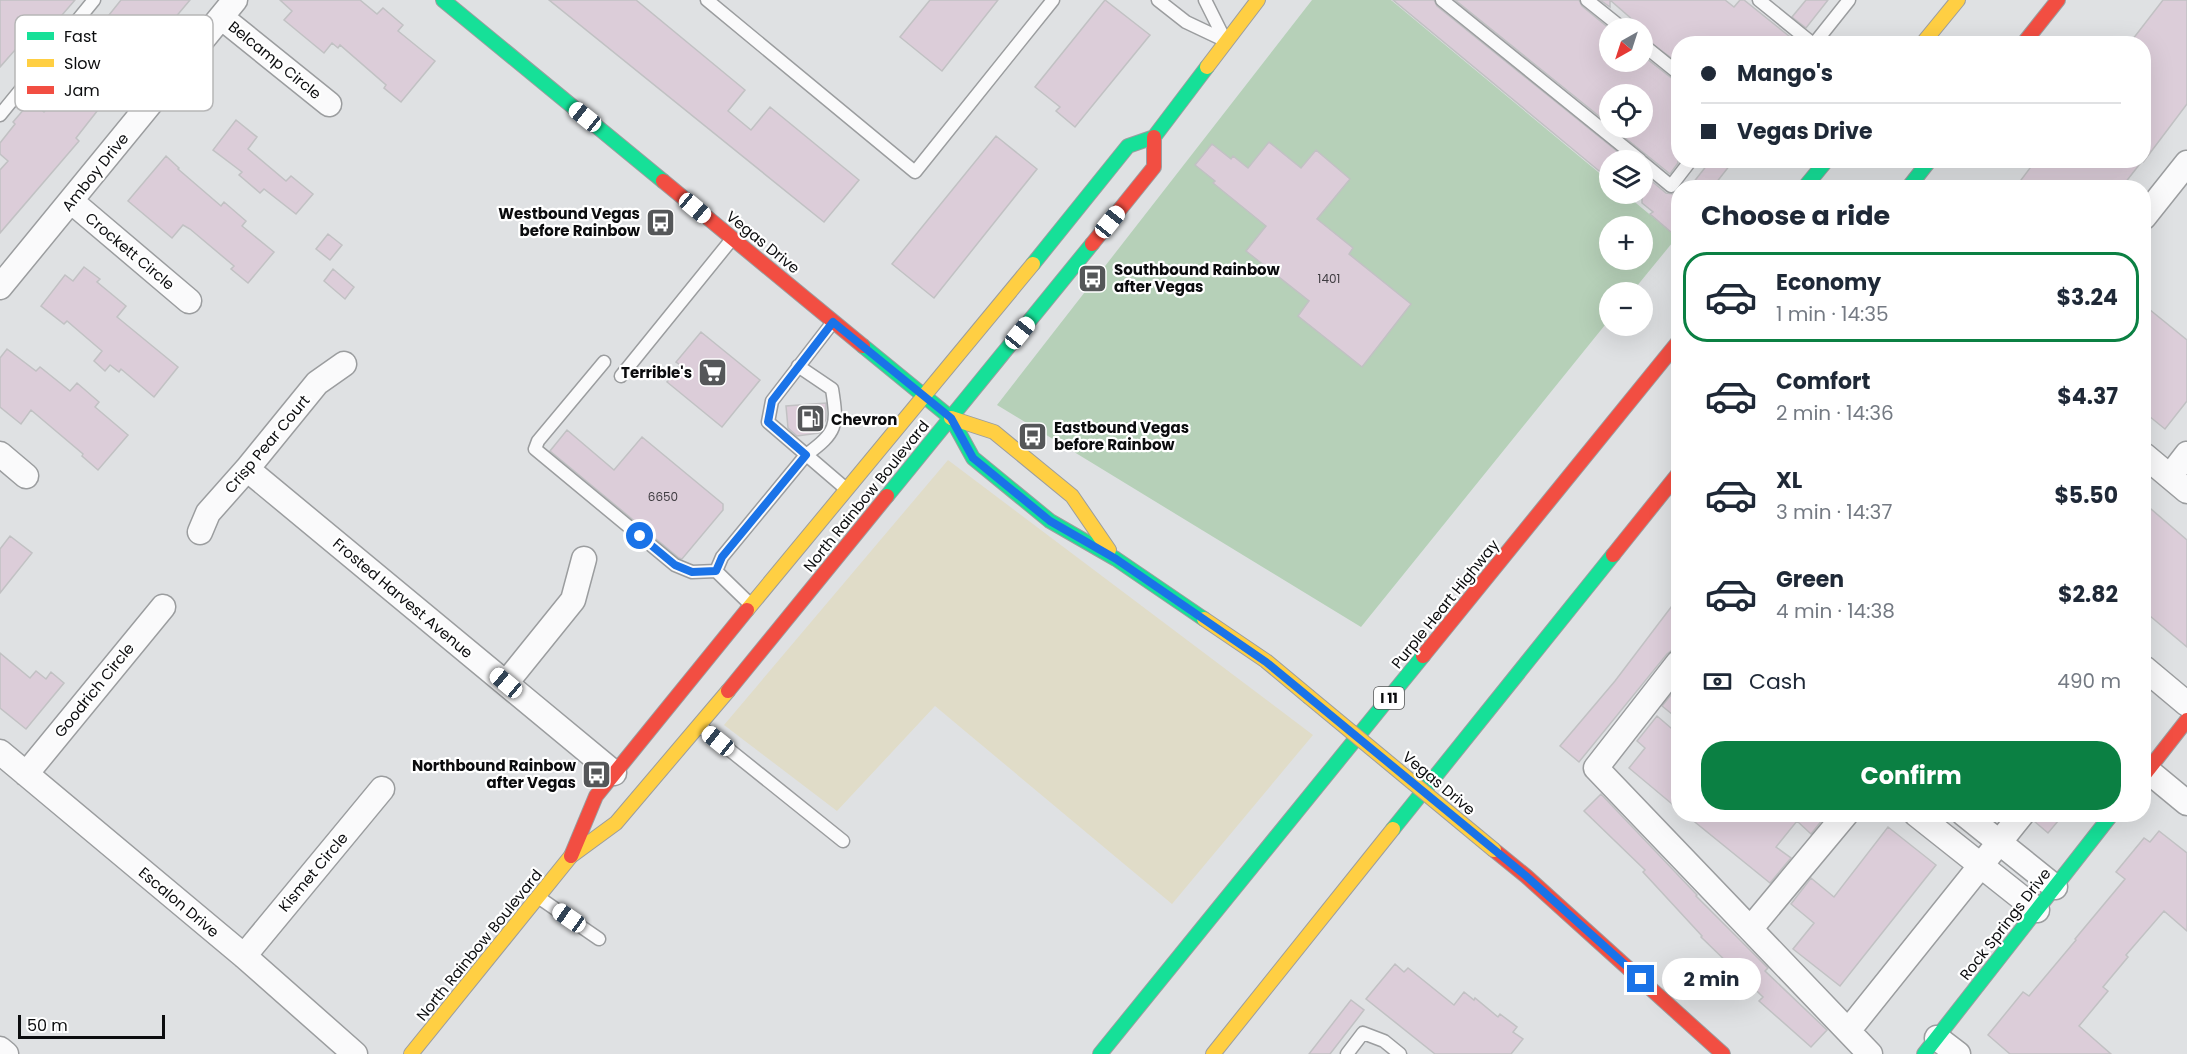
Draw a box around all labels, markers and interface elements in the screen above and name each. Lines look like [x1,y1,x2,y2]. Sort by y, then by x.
legend [15,15,213,111]
street label: Belcamp Circle [224,16,326,104]
north arrow [1599,18,1653,72]
map controls [1599,18,1653,336]
text: Fast [64,25,97,48]
text: Slow [64,52,101,75]
text: Mango's [1737,58,1833,89]
text: Jam [64,79,100,102]
button: locate [1599,84,1653,138]
car [565,99,605,135]
text: Vegas Drive [1737,116,1873,147]
street label: Amboy Drive [57,128,133,216]
button: layers [1599,150,1653,204]
car [675,190,715,226]
text: Choose a ride [1701,197,1890,234]
car [1092,202,1128,242]
place label: Westbound Vegas before Rainbow [498,203,640,241]
bus stop icon: Westbound Vegas before Rainbow [645,206,677,238]
street label: Vegas Drive [722,206,804,278]
street label: Crockett Circle [81,207,179,295]
button: + [1599,216,1653,270]
place label: Southbound Rainbow after Vegas [1114,259,1280,297]
bus stop icon: Southbound Rainbow after Vegas [1077,262,1109,294]
text: Economy [1776,267,1881,298]
house number: 1401 [1318,270,1340,287]
icon: car [1704,270,1758,324]
button: − [1599,282,1653,336]
text: $3.24 [2057,282,2118,313]
text: 1 min · 14:35 [1776,300,1889,328]
car [1002,313,1038,353]
supermarket icon: Terrible's [697,356,729,388]
place label: Terrible's [621,362,692,383]
text: Comfort [1776,366,1870,397]
icon: car [1704,369,1758,423]
text: $4.37 [2057,381,2118,412]
street label: Crisp Pear Court [220,390,314,498]
text: 2 min · 14:36 [1776,399,1894,427]
fuel station icon: Chevron [794,403,826,435]
place label: Chevron [831,409,897,430]
street label: North Rainbow Boulevard [798,416,934,576]
place label: Eastbound Vegas before Rainbow [1054,417,1189,455]
bus stop icon: Eastbound Vegas before Rainbow [1017,420,1049,452]
text: XL [1776,465,1802,496]
icon: car [1704,468,1758,522]
text: $5.50 [2054,480,2118,511]
house number: 6650 [648,488,678,505]
text: 3 min · 14:37 [1776,498,1892,526]
route start [626,522,653,549]
street label: Frosted Harvest Avenue [328,533,478,663]
street label: Purple Heart Highway [1386,535,1504,673]
text: Green [1776,564,1844,595]
icon: car [1704,567,1758,621]
text: $2.82 [2058,579,2118,610]
text: 4 min · 14:38 [1776,597,1895,625]
street label: Goodrich Circle [49,638,139,742]
car [486,665,526,701]
icon: cash [1701,665,1734,698]
text: Cash [1749,666,1806,697]
text: 490 m [2057,667,2121,695]
road number: I 11 [1374,687,1404,709]
car [698,723,738,759]
button: Confirm [1701,741,2121,810]
street label: Vegas Drive [1398,746,1480,820]
place label: Northbound Rainbow after Vegas [412,755,576,793]
bus stop icon: Northbound Rainbow after Vegas [581,758,613,790]
street label: Kismet Circle [274,828,352,916]
street label: Escalon Drive [134,862,224,942]
street label: Rock Springs Drive [1955,864,2055,984]
street label: North Rainbow Boulevard [411,865,547,1025]
car [549,900,589,936]
callout: 2 min [1662,958,1761,1000]
route end [1627,965,1654,992]
text: 2 min [1683,965,1740,993]
scale bar [18,1012,165,1040]
text: 50 m [27,1014,68,1037]

